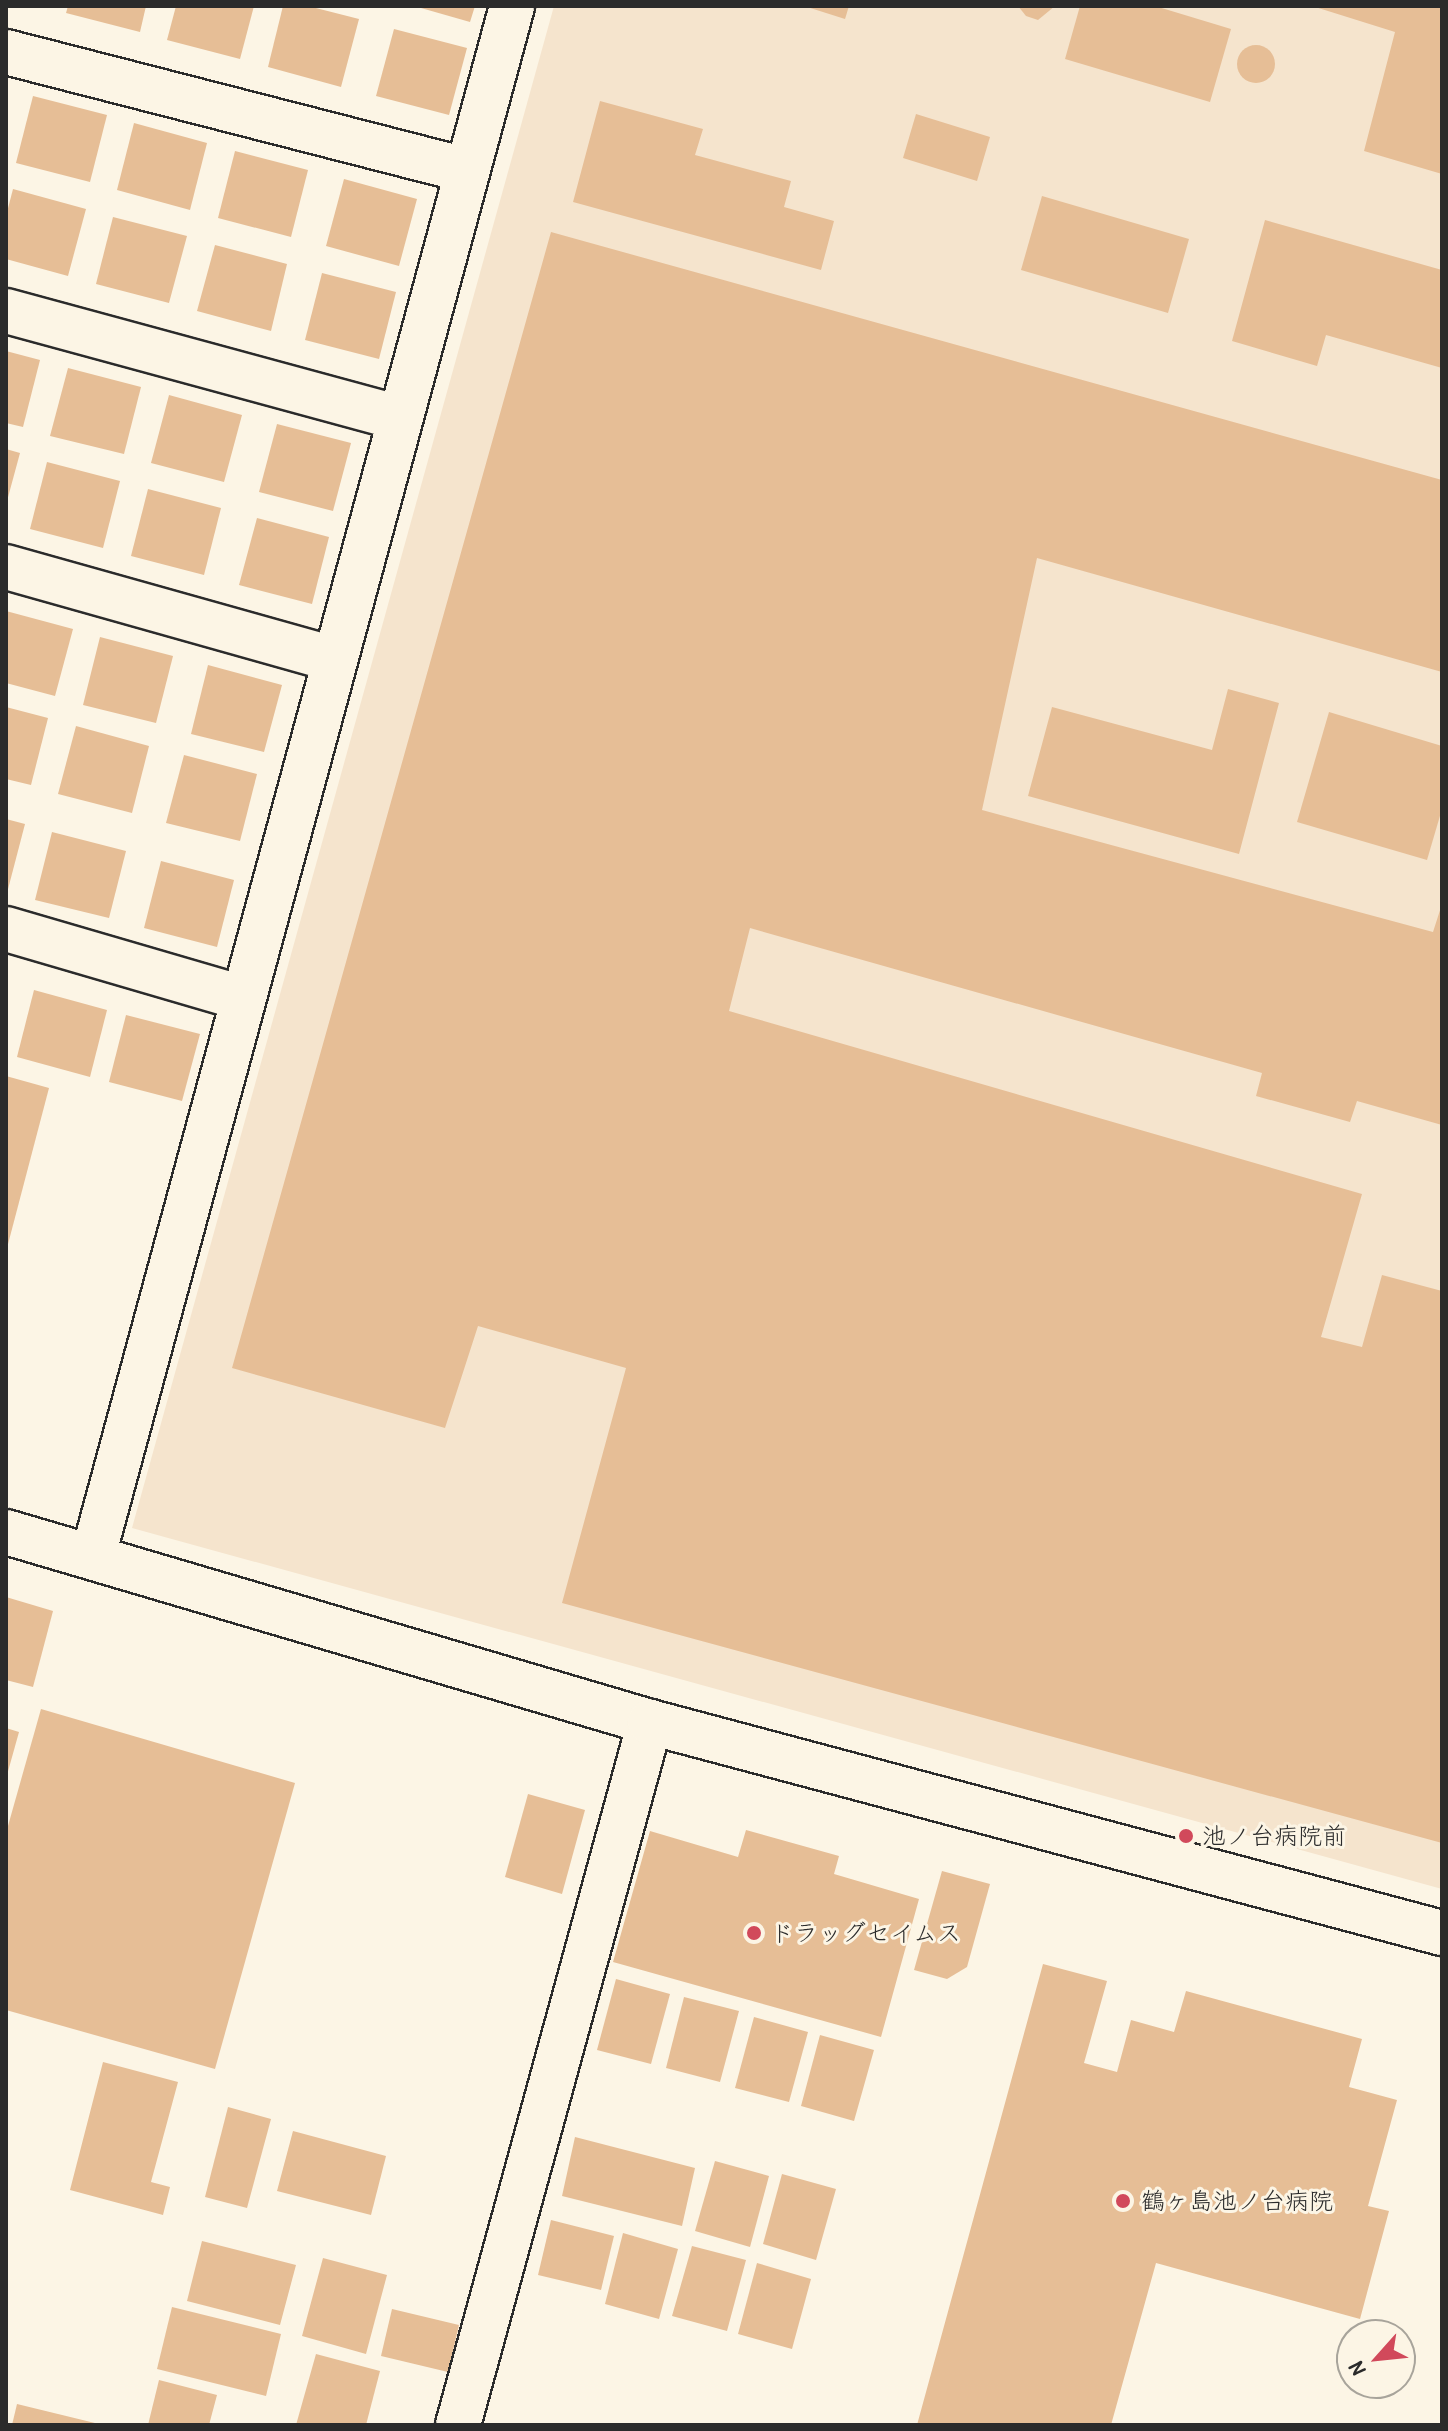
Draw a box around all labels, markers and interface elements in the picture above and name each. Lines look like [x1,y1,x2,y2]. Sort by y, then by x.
place label: 池ノ台病院前 [1202,1822,1346,1850]
marker: 池ノ台病院前 [1177,1827,1195,1845]
place label: ドラッグセイムス [770,1919,962,1947]
marker: ドラッグセイムス [745,1924,763,1942]
place label: 鶴ヶ島池ノ台病院 [1141,2187,1333,2215]
marker: 鶴ヶ島池ノ台病院 [1112,2190,1134,2212]
north arrow [1336,2319,1416,2399]
text: N [1340,2357,1372,2381]

